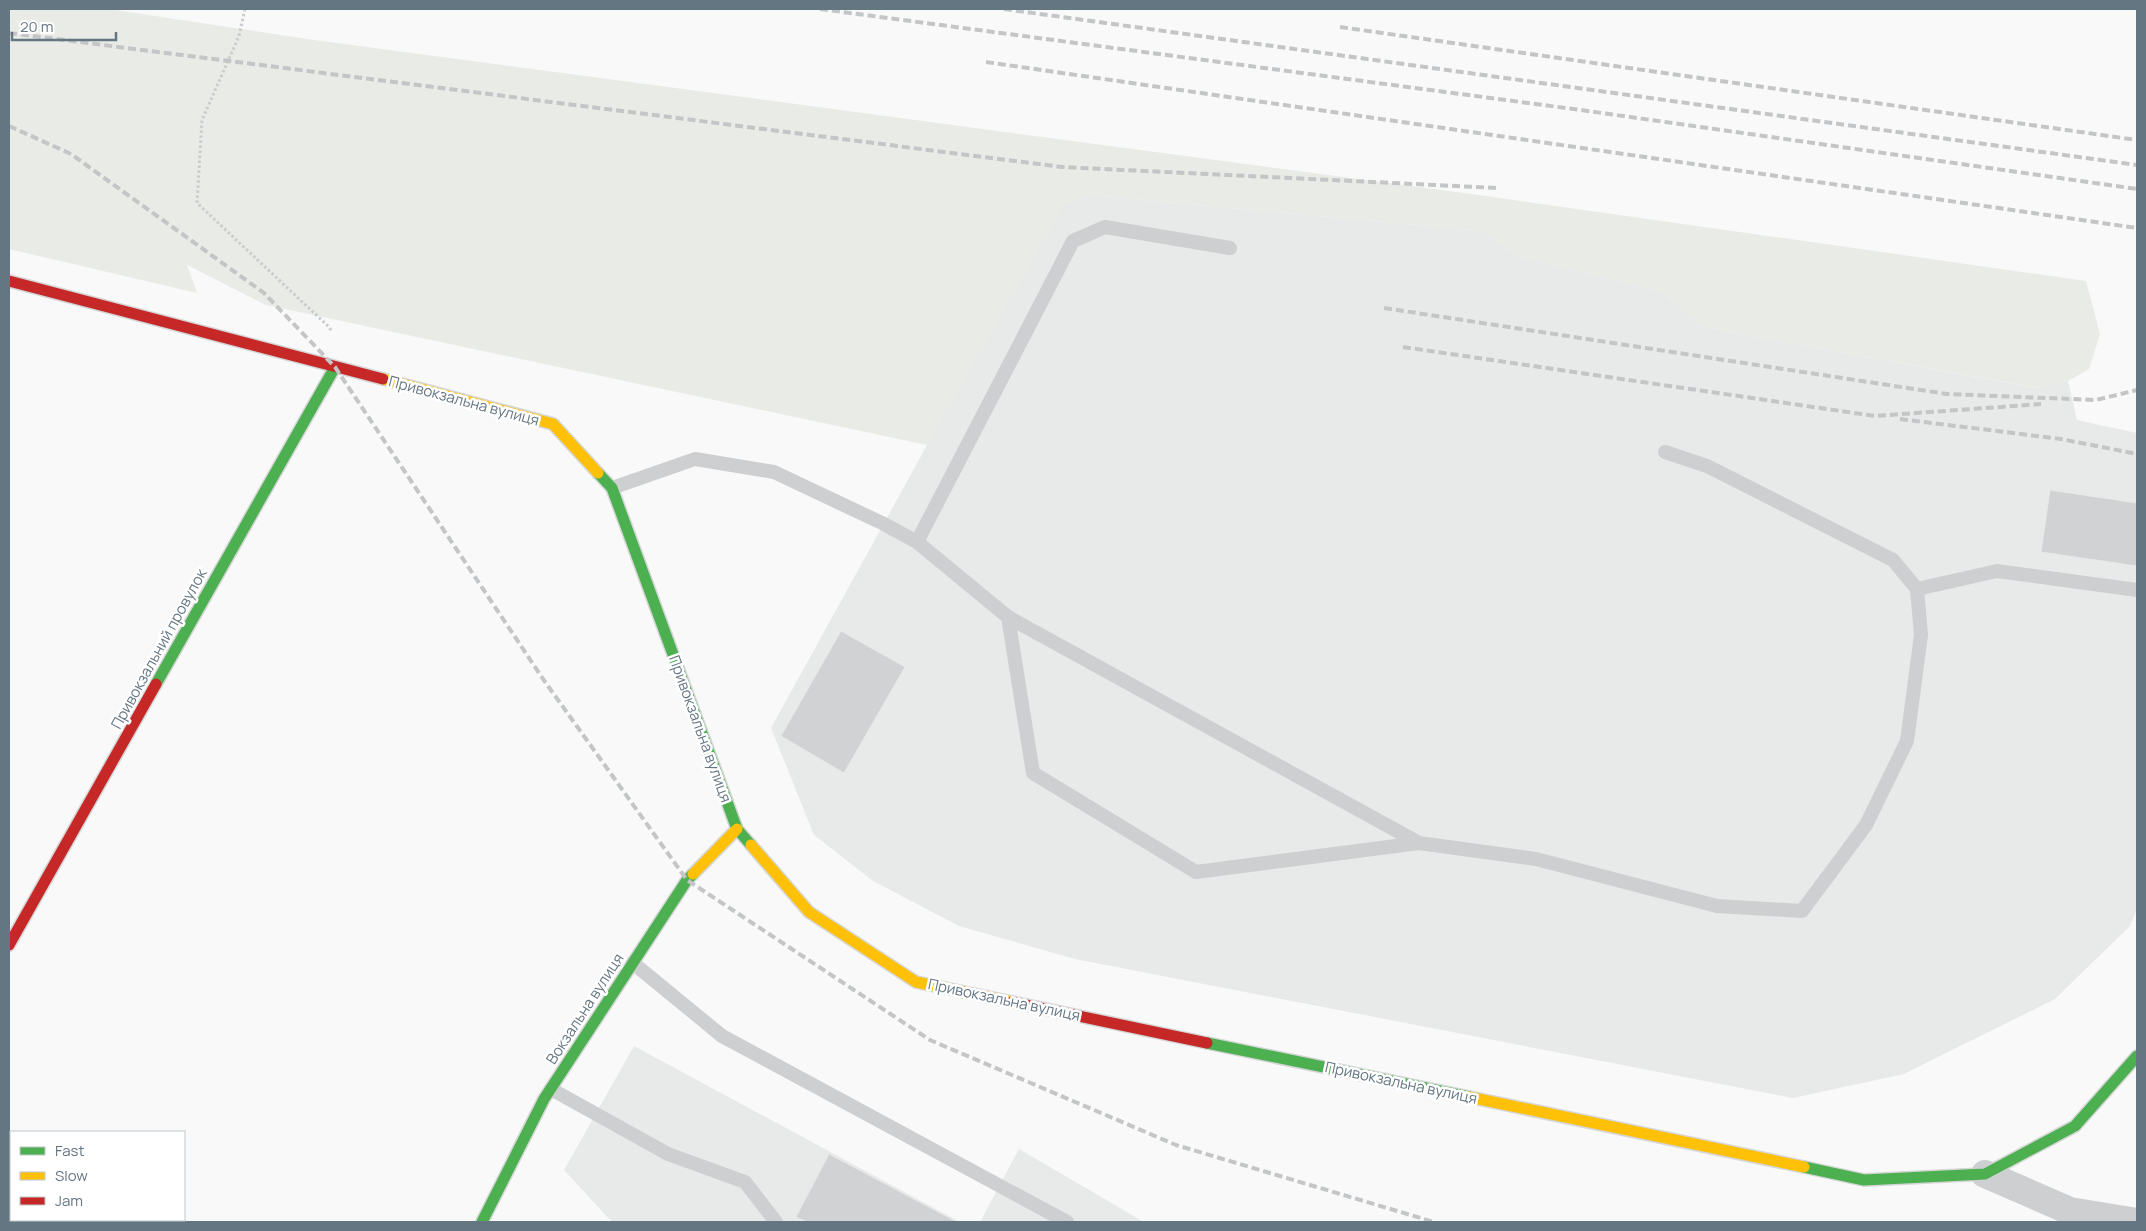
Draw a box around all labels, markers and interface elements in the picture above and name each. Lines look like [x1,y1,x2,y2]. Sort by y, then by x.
scale bar [12,10,116,42]
text: 20 m [20,16,53,37]
street label: Привокзальна вулиця [387,370,542,431]
street label: Привокзальний провулок [106,564,212,733]
street label: Привокзальна вулиця [664,652,737,805]
street label: Вокзальна вулиця [541,949,628,1068]
street label: Привокзальна вулиця [926,973,1082,1026]
street label: Привокзальна вулиця [1323,1056,1479,1109]
legend [10,1131,185,1221]
text: Fast [55,1140,84,1161]
text: Slow [55,1165,88,1186]
text: Jam [55,1190,83,1211]

